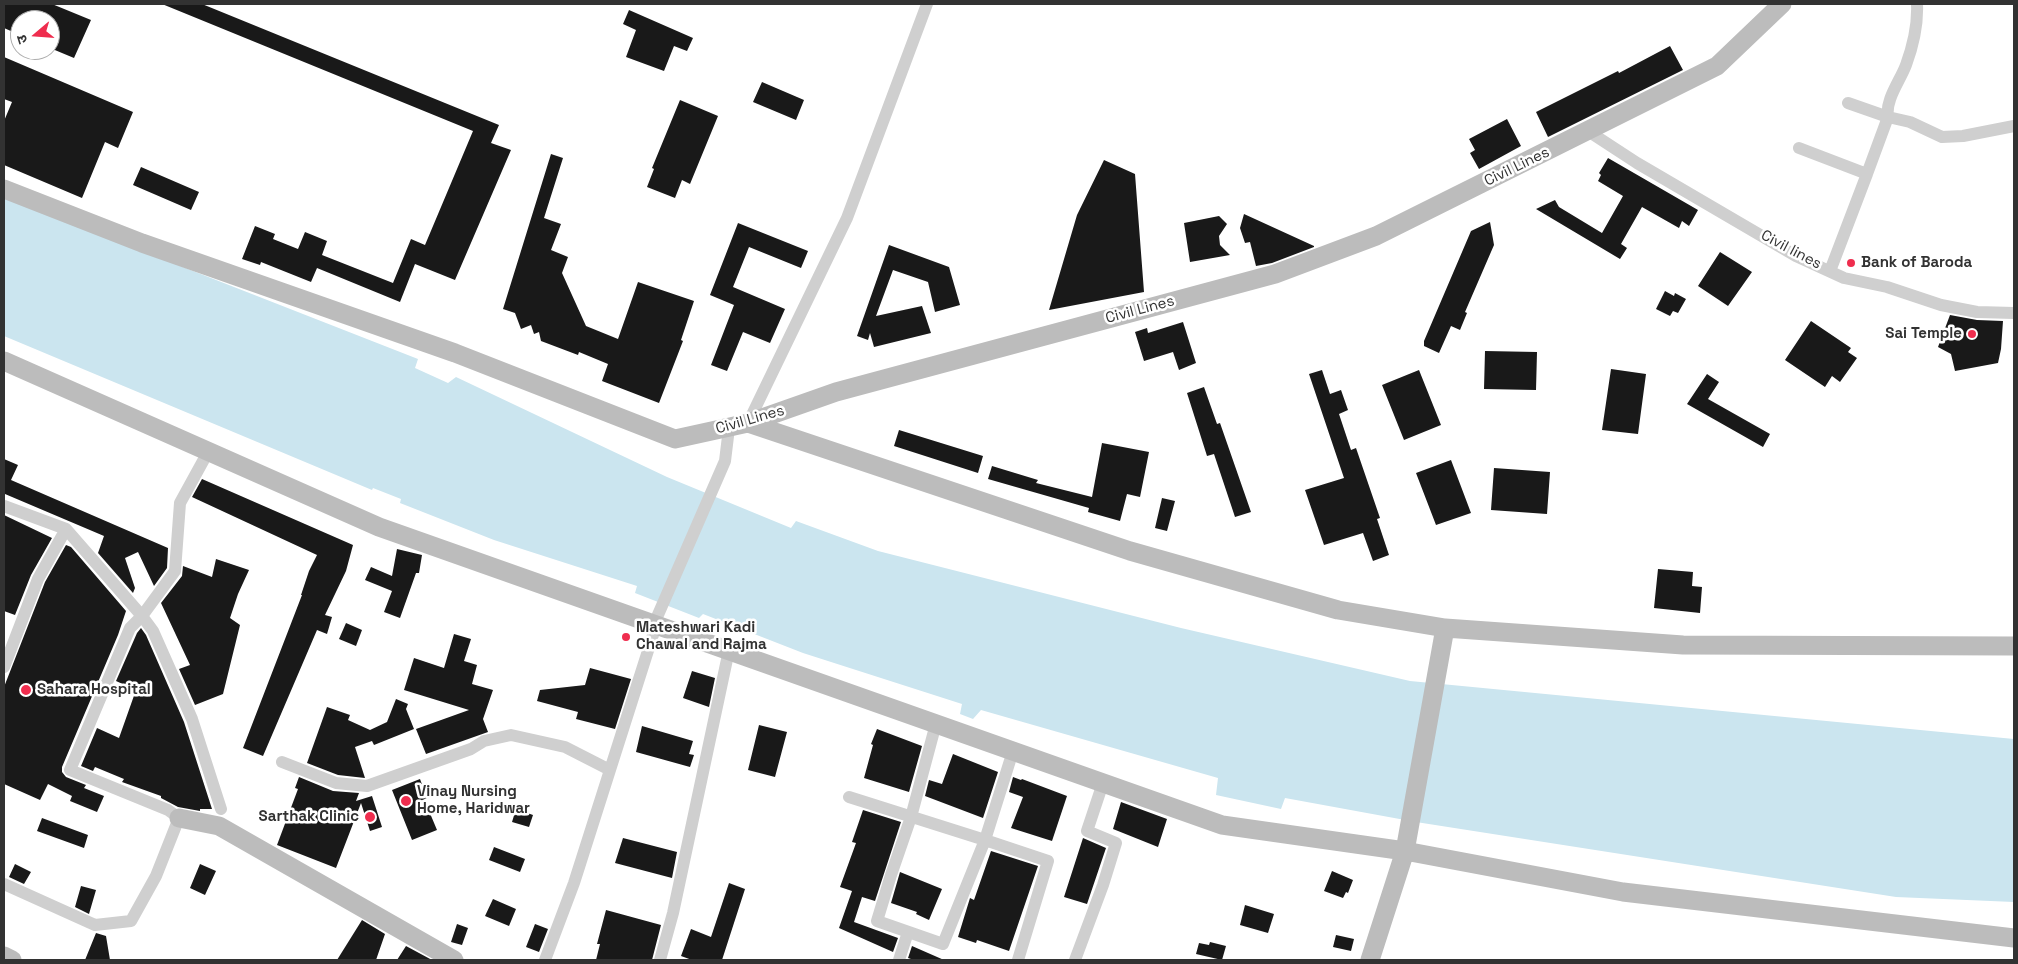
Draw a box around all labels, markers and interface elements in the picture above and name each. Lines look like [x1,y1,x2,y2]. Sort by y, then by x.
north arrow [10,10,60,60]
text: उ [12,33,32,46]
street label: Civil Lines [1481,143,1553,191]
street label: Civil lines [1758,227,1824,273]
place label: Bank of Baroda [1861,254,1972,272]
marker: Bank of Baroda [1845,257,1857,269]
street label: Civil Lines [1104,292,1176,328]
place label: Sai Temple [1885,325,1962,343]
marker: Sai Temple [1966,328,1978,340]
street label: Civil Lines [714,402,786,438]
place label: Mateshwari Kadi Chawal and Rajma [636,619,767,654]
marker: Mateshwari Kadi Chawal and Rajma [620,631,632,643]
place label: Sahara Hospital [37,681,151,699]
marker: Sahara Hospital [19,683,33,697]
place label: Vinay Nursing Home, Haridwar [417,783,530,818]
marker: Vinay Nursing Home, Haridwar [399,794,413,808]
place label: Sarthak Clinic [259,808,359,826]
marker: Sarthak Clinic [363,810,377,824]

